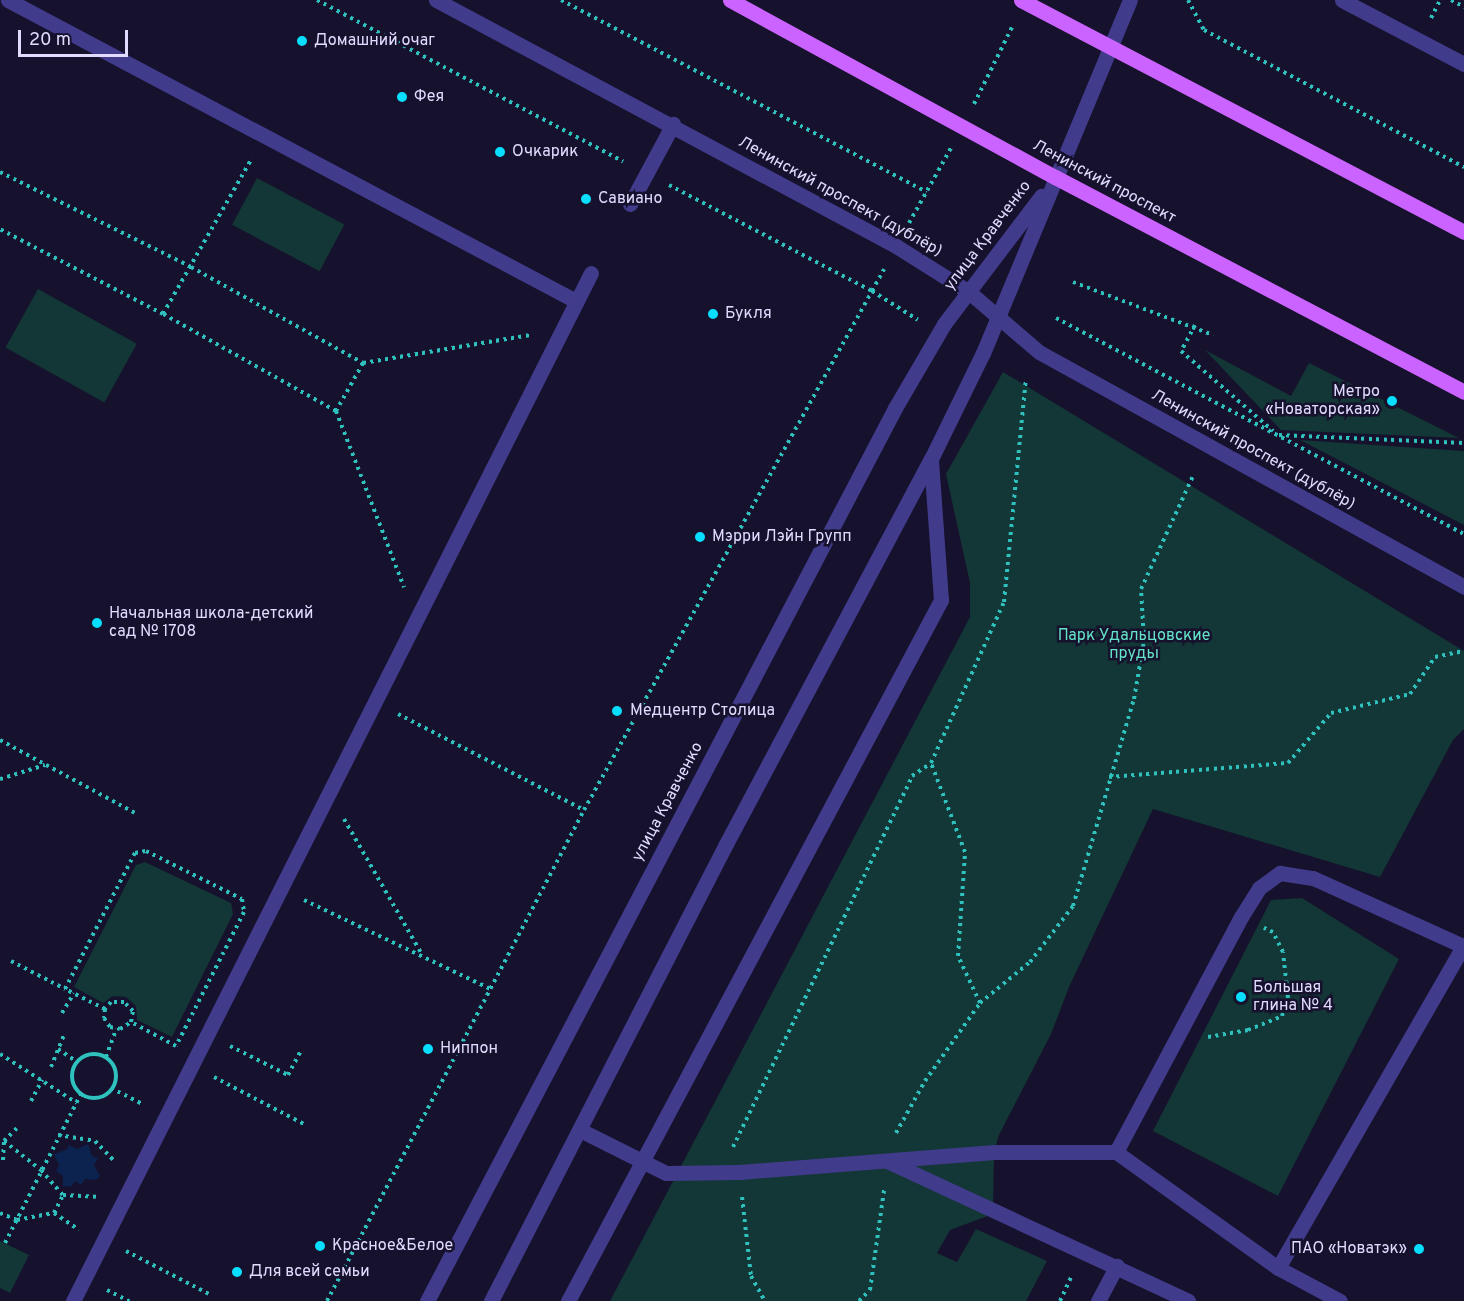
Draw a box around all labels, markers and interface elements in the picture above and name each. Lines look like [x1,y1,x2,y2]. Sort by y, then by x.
scale bar [21,18,130,56]
text: 20 m [29,29,71,52]
place label: Домашний очаг [314,31,435,51]
marker: Домашний очаг [295,34,309,48]
place label: Фея [414,87,444,107]
marker: Фея [395,90,409,104]
street label: Ленинский проспект (дублёр) [735,133,945,261]
street label: Ленинский проспект [1029,136,1179,228]
place label: Очкарик [512,142,578,162]
marker: Очкарик [493,145,507,159]
street label: улица Кравченко [940,177,1036,295]
place label: Савиано [598,189,662,209]
marker: Савиано [579,192,593,206]
place label: Букля [725,304,772,324]
marker: Букля [706,307,720,321]
place label: Метро «Новаторская» [1265,382,1380,420]
street label: Ленинский проспект (дублёр) [1148,386,1358,514]
marker: Метро «Новаторская» [1385,394,1399,408]
place label: Мэрри Лэйн Групп [712,527,852,547]
marker: Мэрри Лэйн Групп [693,530,707,544]
place label: Начальная школа-детский сад № 1708 [109,604,313,642]
marker: Начальная школа-детский сад № 1708 [90,616,104,630]
park label: Парк Удальцовские пруды [1058,626,1210,664]
place label: Медцентр Столица [630,701,775,721]
marker: Медцентр Столица [608,702,626,720]
street label: улица Кравченко [628,739,708,865]
place label: Большая глина № 4 [1253,978,1333,1016]
marker: Большая глина № 4 [1234,990,1248,1004]
place label: Ниппон [440,1039,498,1059]
marker: Ниппон [421,1042,435,1056]
place label: Красное&Белое [332,1236,453,1256]
marker: Красное&Белое [313,1239,327,1253]
place label: ПАО «Новатэк» [1291,1239,1407,1259]
marker: ПАО «Новатэк» [1412,1242,1426,1256]
place label: Для всей семьи [249,1262,370,1282]
marker: Для всей семьи [230,1265,244,1279]

